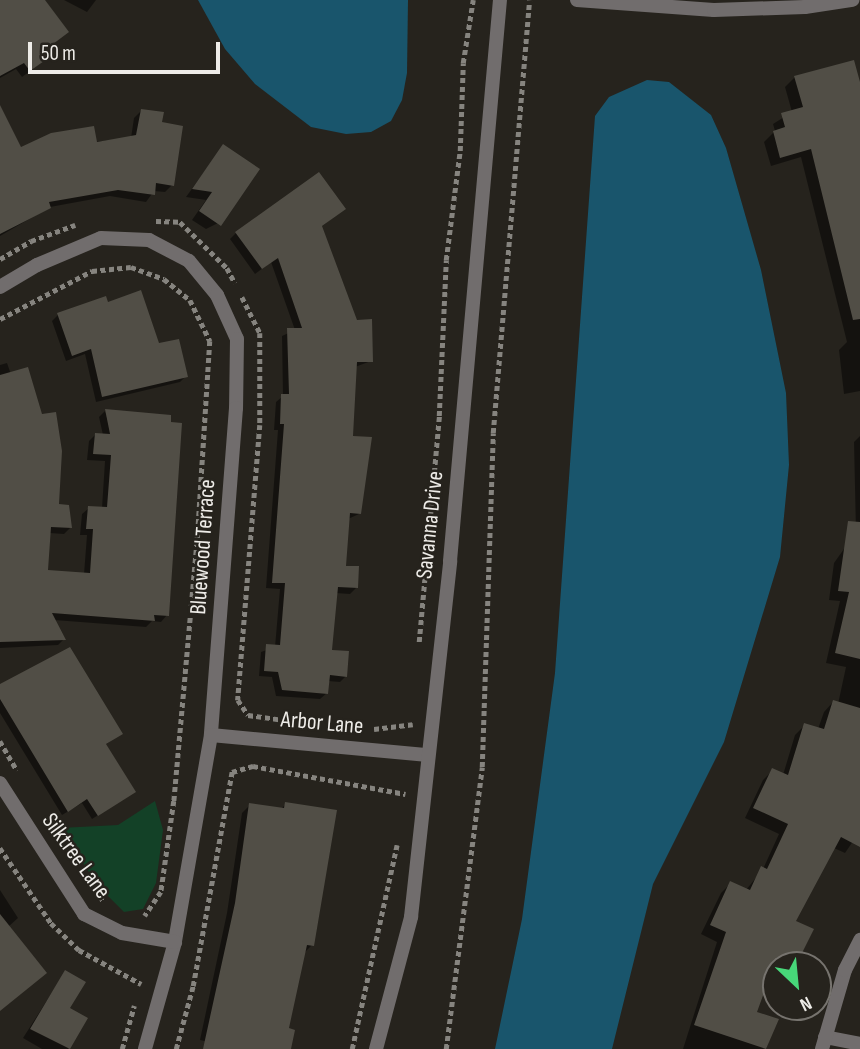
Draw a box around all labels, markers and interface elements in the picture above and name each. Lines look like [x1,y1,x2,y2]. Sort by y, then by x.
scale bar [32,28,224,72]
text: 50 m [41,41,76,66]
street label: Savanna Drive [411,470,449,580]
street label: Bluewood Terrace [185,478,221,616]
street label: Arbor Lane [280,706,364,740]
street label: Silktree Lane [36,808,116,904]
north arrow [762,951,832,1021]
text: N [796,991,815,1016]

